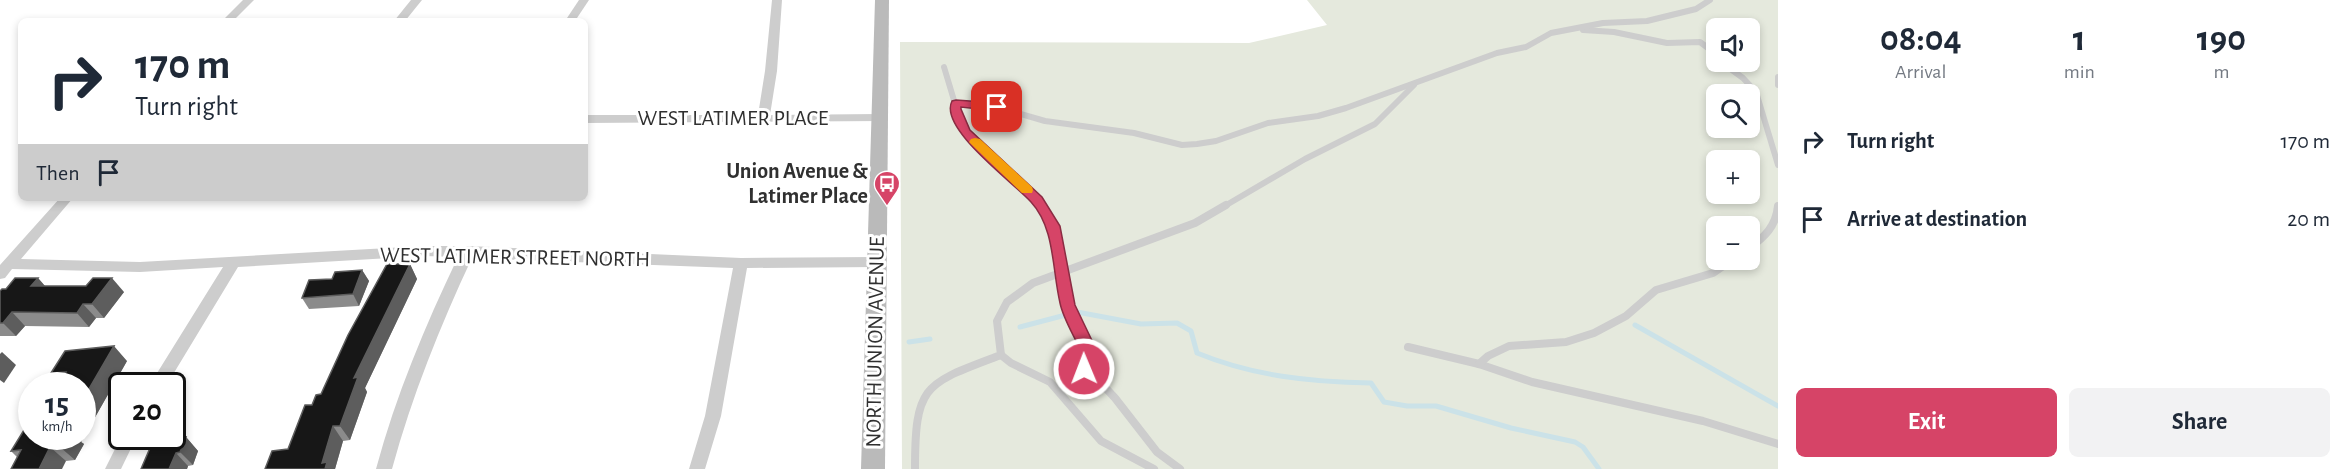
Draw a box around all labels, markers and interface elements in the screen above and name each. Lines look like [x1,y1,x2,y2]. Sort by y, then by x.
map controls [1706,18,1760,270]
button: sound [1706,18,1760,72]
text: 08:04 [1880,21,1962,57]
text: 1 [2073,21,2086,57]
text: 190 [2197,21,2246,57]
icon: right [36,42,114,120]
text: 170 m [135,44,230,86]
text: Arrival [1895,62,1947,82]
text: min [2064,62,2095,82]
text: m [2213,62,2229,82]
pin [971,81,1022,132]
button: search [1706,84,1760,138]
icon: arrive [980,90,1013,123]
text: Turn right [135,93,238,120]
street label: WEST LATIMER PLACE [638,107,829,129]
icon: right [1796,125,1829,158]
text: Turn right [1847,130,1934,152]
text: 170 m [2280,130,2330,152]
button: + [1706,150,1760,204]
icon: arrive [92,156,125,189]
place label: Union Avenue & Latimer Place [726,160,868,207]
text: Then [36,162,80,184]
bus stop icon: Union Avenue & Latimer Place [872,169,902,207]
icon: arrive [1796,203,1829,236]
text: Arrive at destination [1847,208,2027,230]
text: 20 m [2287,208,2330,230]
button: − [1706,216,1760,270]
street label: NORTH UNION AVENUE [862,236,888,448]
street label: WEST LATIMER STREET NORTH [380,244,650,270]
position arrow [1052,337,1116,401]
speed limit sign: 20 [108,372,186,450]
button: Exit [1796,388,2057,457]
button: Share [2069,388,2330,457]
text: 15 [45,389,69,419]
text: km/h [42,419,72,434]

